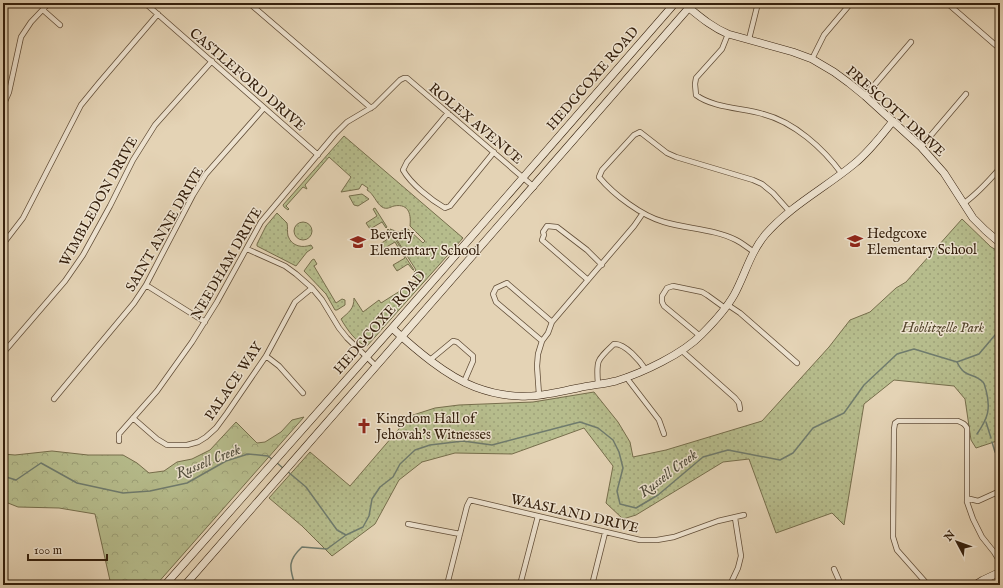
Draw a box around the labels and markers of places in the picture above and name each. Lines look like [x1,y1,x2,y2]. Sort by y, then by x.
place label: Hedgcoxe Elementary School [867,225,977,259]
place label: Beverly Elementary School [370,226,480,260]
school or university icon: Hedgcoxe Elementary School [846,232,864,250]
school or university icon: Beverly Elementary School [349,233,367,251]
place label: Kingdom Hall of Jehovah's Witnesses [374,410,491,444]
church icon: Kingdom Hall of Jehovah's Witnesses [355,417,373,435]

